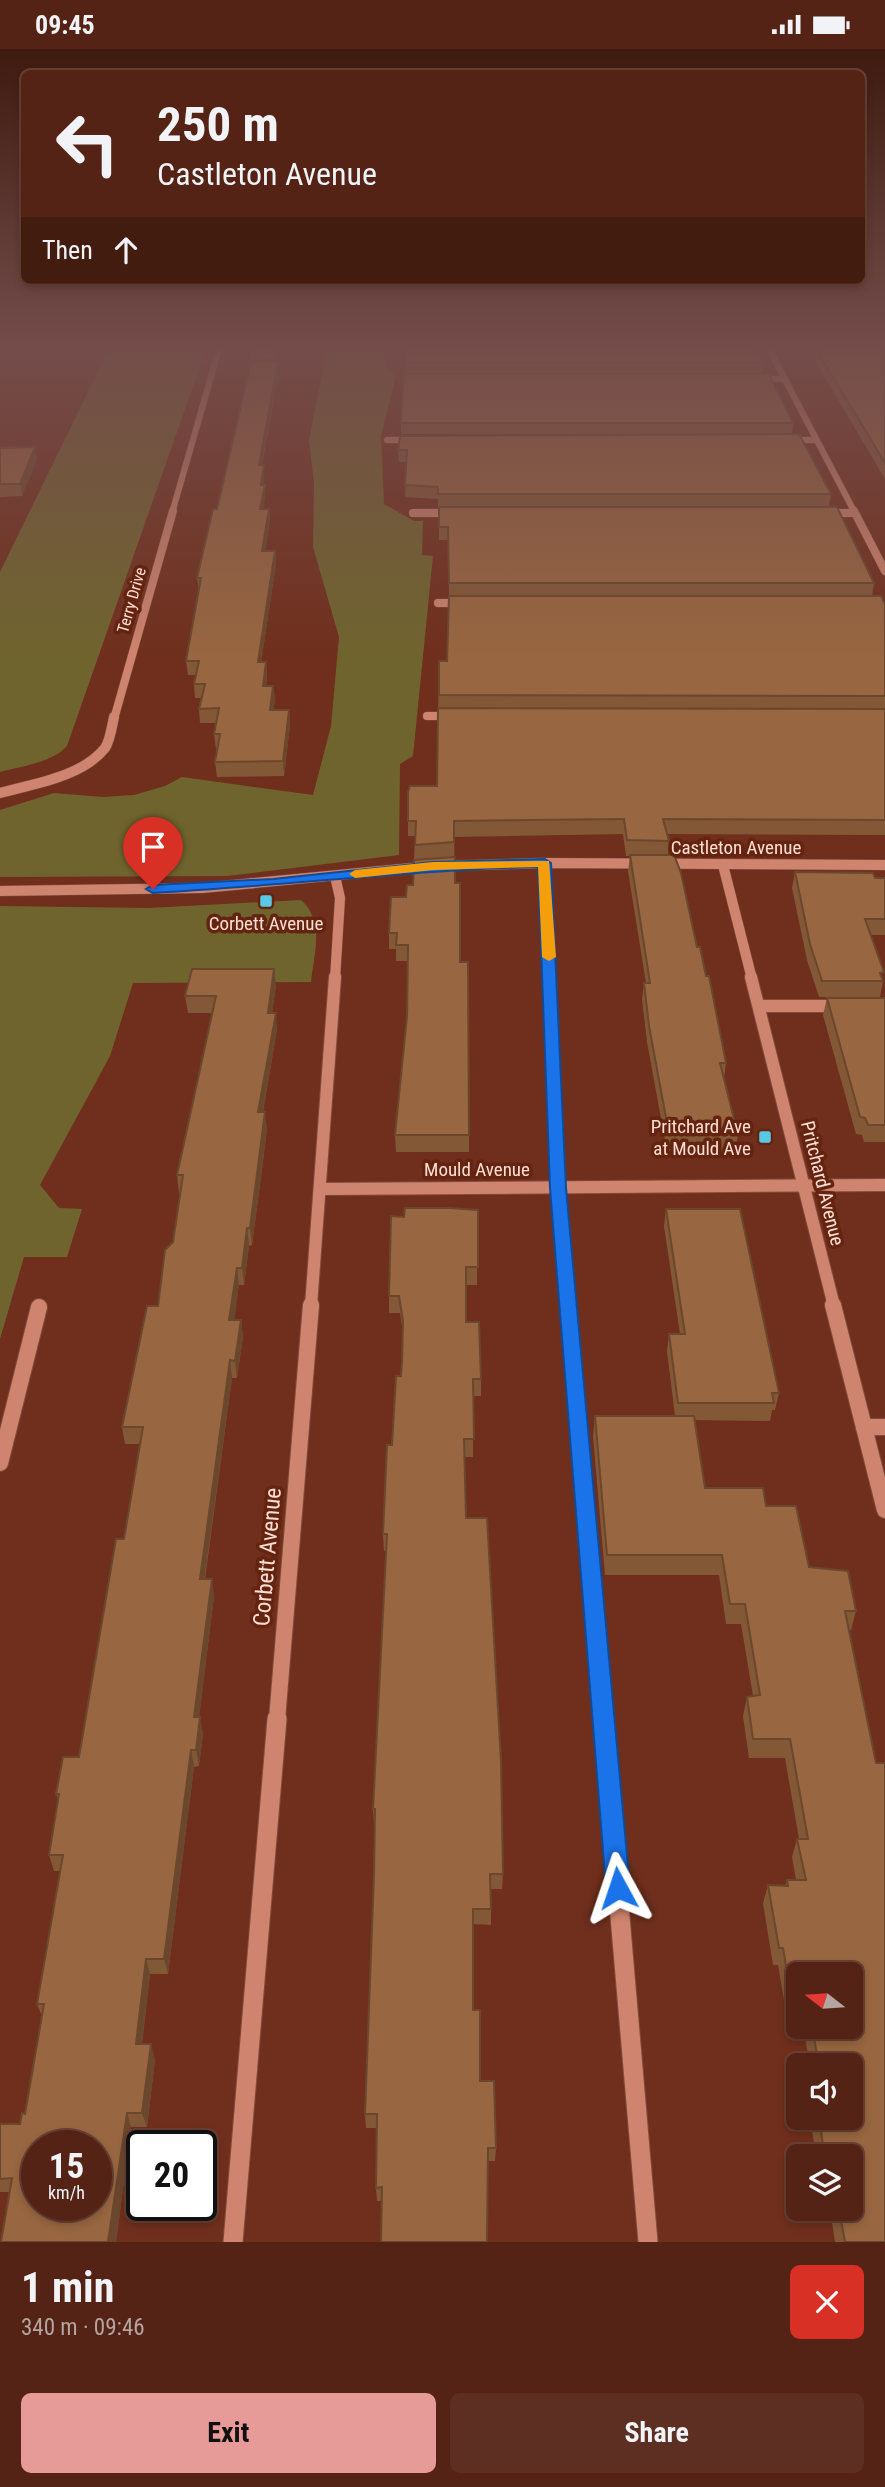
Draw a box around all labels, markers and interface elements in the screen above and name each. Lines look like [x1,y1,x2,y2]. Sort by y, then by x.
text: 09:45 [35,10,95,40]
text: 250 m [157,96,279,153]
icon: left [42,98,133,189]
text: Castleton Avenue [157,155,377,193]
icon: ahead [107,231,145,269]
text: Then [42,235,93,265]
street label: Terry Drive [113,565,150,635]
pin [123,817,183,889]
icon: arrive [134,828,172,866]
street label: Castleton Avenue [671,836,801,859]
marker: Corbett Avenue [258,893,274,909]
place label: Corbett Avenue [209,912,323,935]
place label: Pritchard Ave at Mould Ave [651,1115,751,1160]
street label: Pritchard Avenue [796,1119,849,1248]
marker: Pritchard Ave at Mould Ave [757,1129,773,1145]
street label: Mould Avenue [424,1158,530,1181]
street label: Corbett Avenue [248,1487,287,1627]
position arrow [581,1851,655,1925]
north arrow [786,1962,863,2039]
map controls [786,1962,863,2221]
button: sound [786,2053,863,2130]
speed limit sign: 20 [126,2130,217,2221]
button: layers [786,2144,863,2221]
text: 15 [49,2146,84,2187]
text: km/h [48,2182,85,2203]
text: 1 min [21,2263,114,2312]
button: close [790,2265,864,2339]
text: 340 m · 09:46 [21,2314,145,2341]
button: Exit [21,2393,436,2473]
button: Share [450,2393,864,2473]

